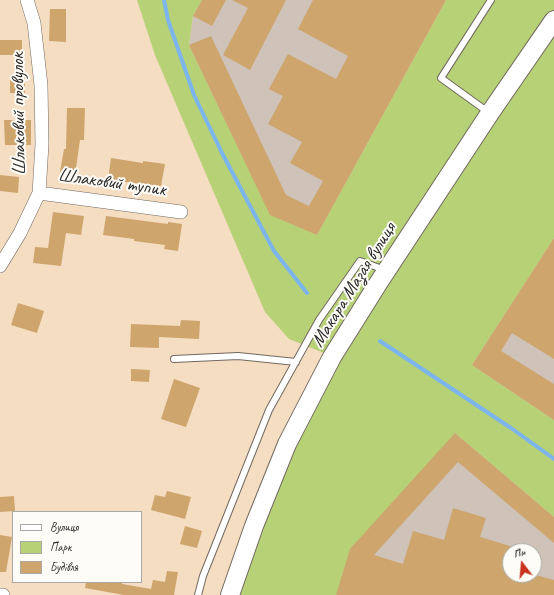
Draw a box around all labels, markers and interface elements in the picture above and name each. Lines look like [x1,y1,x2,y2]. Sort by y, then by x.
street label: Шлаковий провулок [7,52,31,176]
street label: Шлаковий тупик [57,164,167,202]
street label: Макара Мазая вулиця [307,219,401,351]
legend [12,511,142,583]
text: Вулиця [50,519,78,535]
text: Парк [50,539,71,555]
north arrow [502,543,542,583]
text: Пн [511,544,526,561]
text: Будівля [50,559,78,575]

